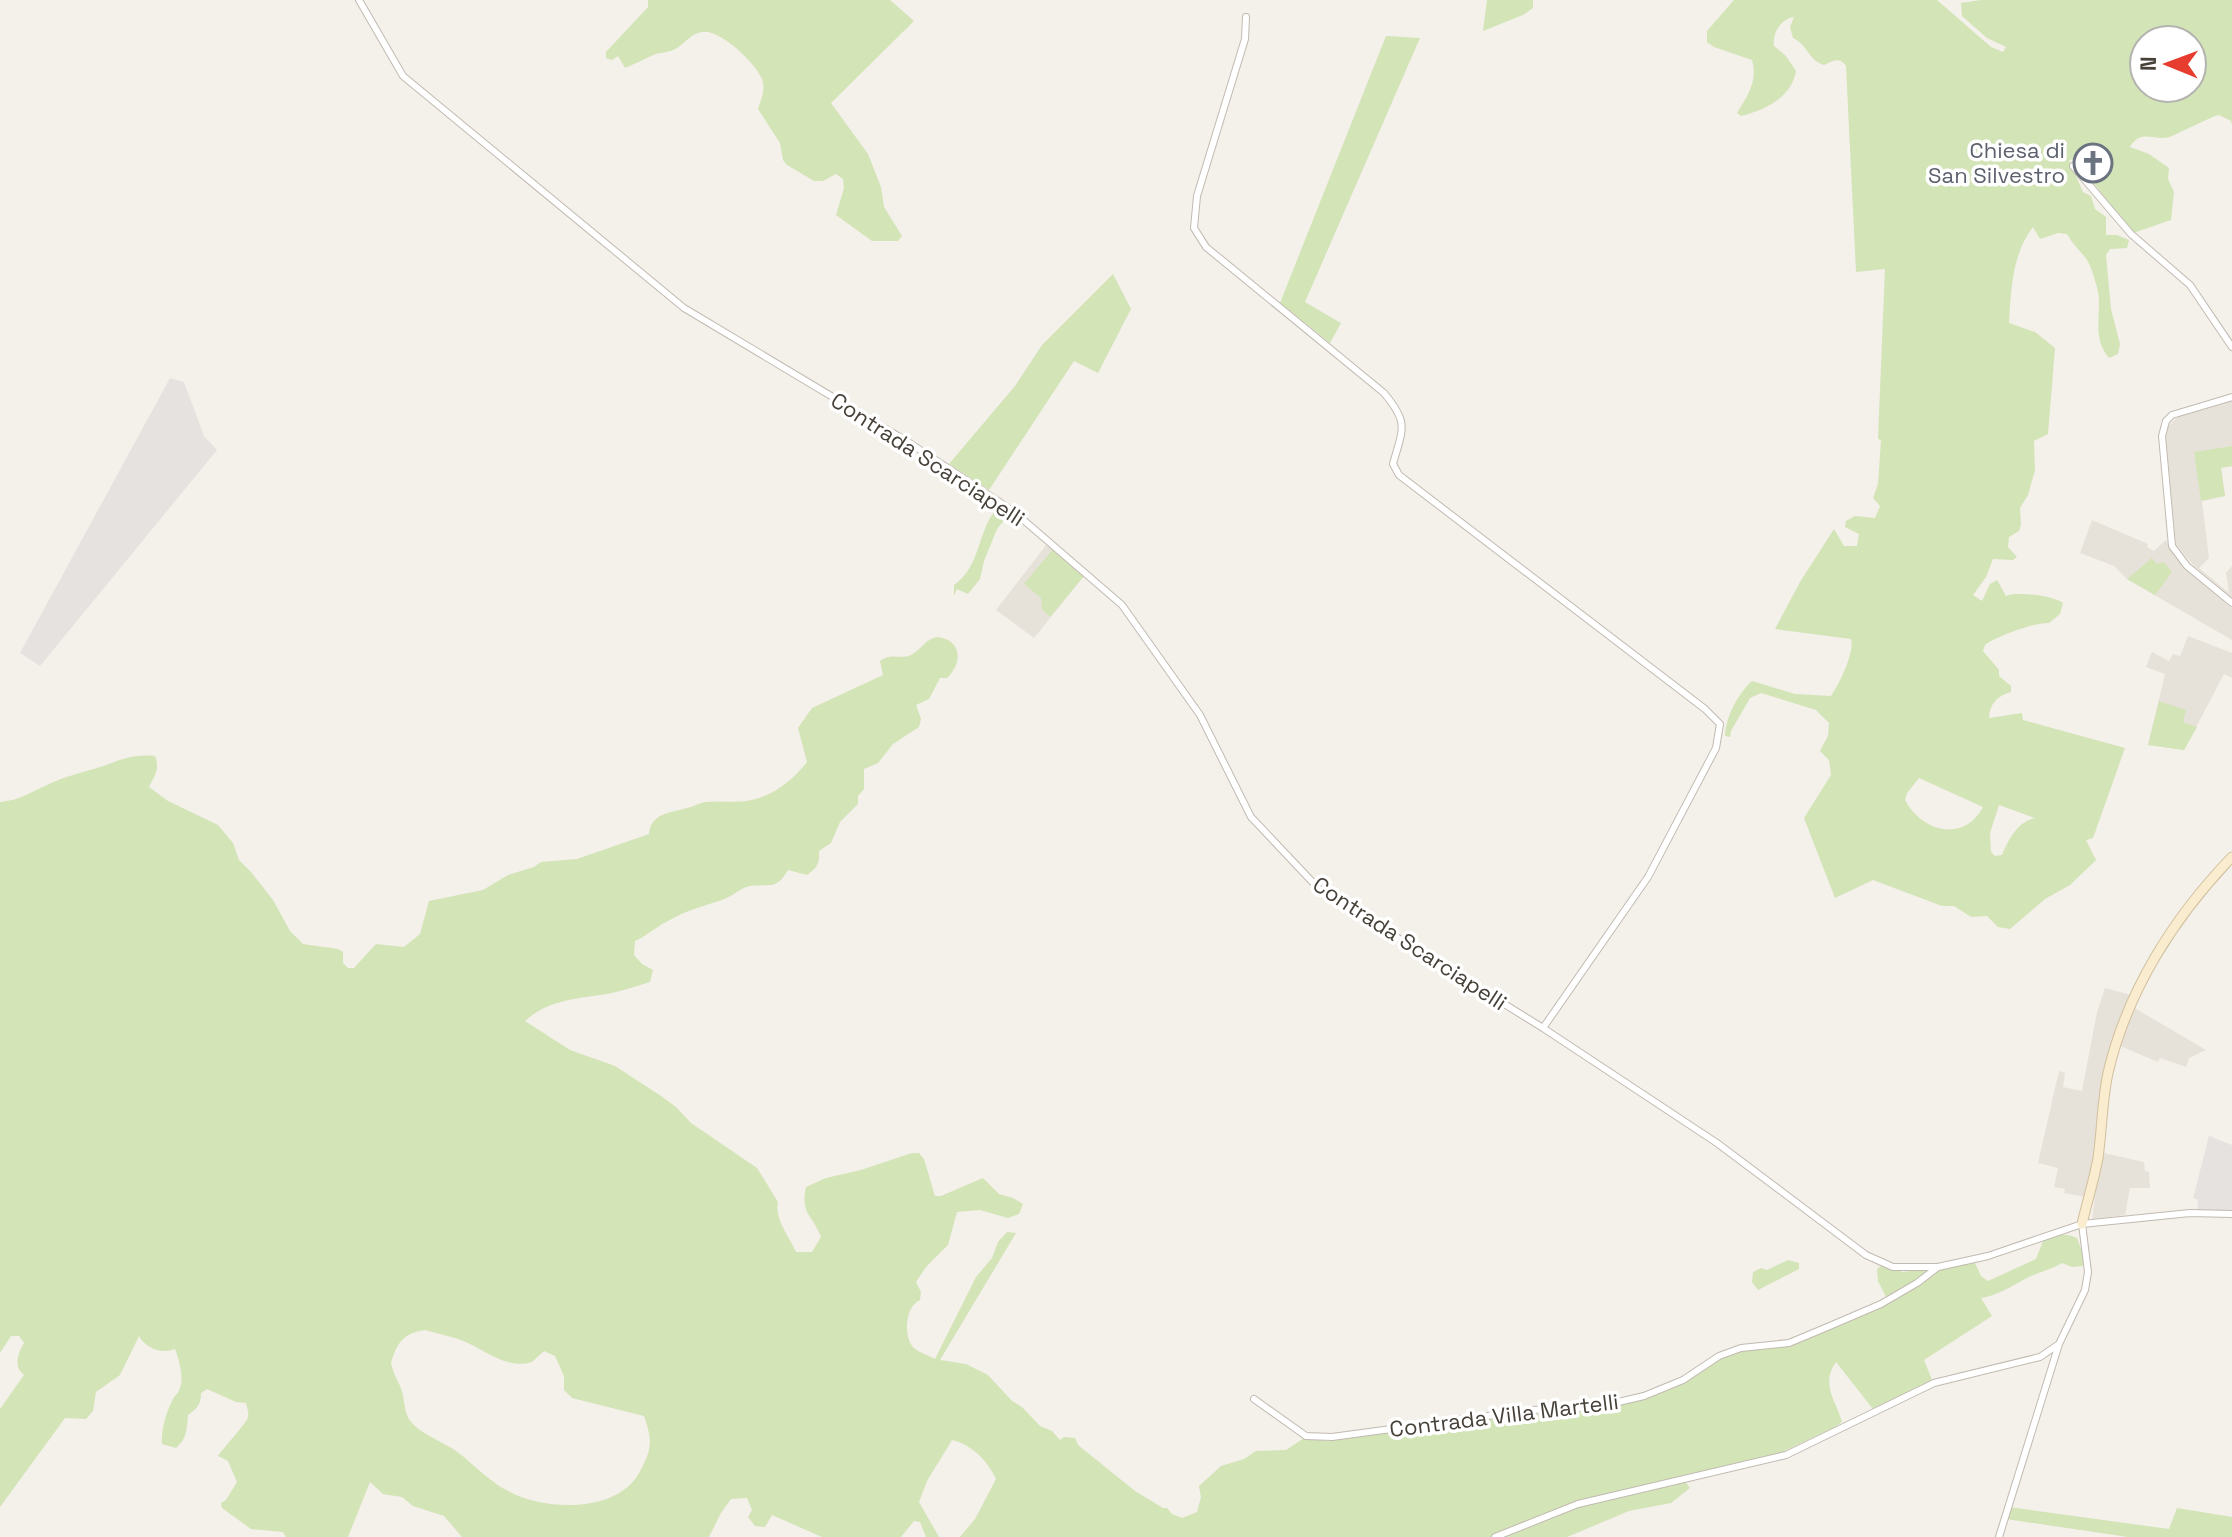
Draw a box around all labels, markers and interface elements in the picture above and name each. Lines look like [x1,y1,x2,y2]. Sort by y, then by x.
north arrow [2128,24,2208,104]
text: N [2134,56,2162,71]
place label: Chiesa di San Silvestro [1928,136,2065,189]
church icon: Chiesa di San Silvestro [2072,142,2114,184]
street label: Contrada Scarciapelli [826,386,1030,532]
street label: Contrada Scarciapelli [1308,870,1512,1016]
street label: Contrada Villa Martelli [1388,1387,1620,1443]

